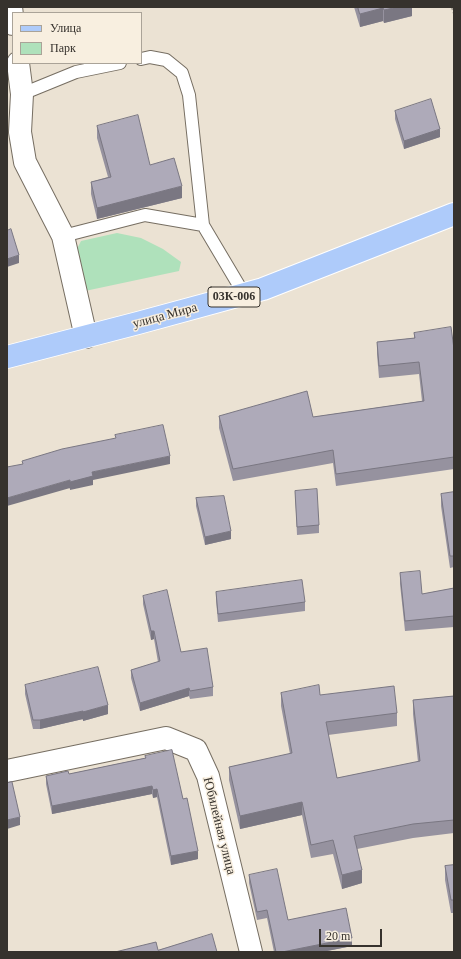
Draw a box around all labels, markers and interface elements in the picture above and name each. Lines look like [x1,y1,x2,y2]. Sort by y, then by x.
legend [12,12,142,64]
text: Улица [50,21,81,35]
text: Парк [50,41,76,55]
road number: 03К-006 [208,287,260,307]
street label: улица Мира [131,300,199,332]
street label: Юбилейная улица [199,775,239,877]
scale bar [321,921,384,947]
text: 20 m [326,929,350,943]

